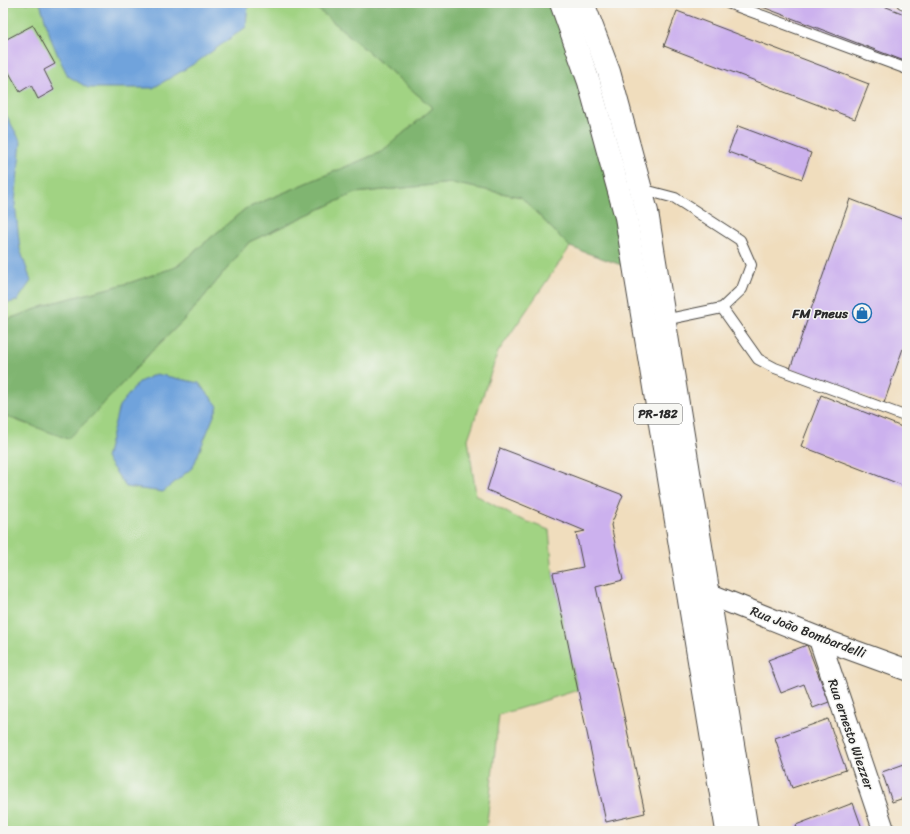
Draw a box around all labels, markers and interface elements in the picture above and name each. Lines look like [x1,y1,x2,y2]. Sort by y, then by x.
place label: FM Pneus [791,302,849,325]
shop icon: FM Pneus [851,302,873,324]
road number: PR-182 [634,404,682,424]
street label: Rua João Bombardelli [747,599,869,665]
street label: Rua ernesto Wiezzer [821,676,881,793]

